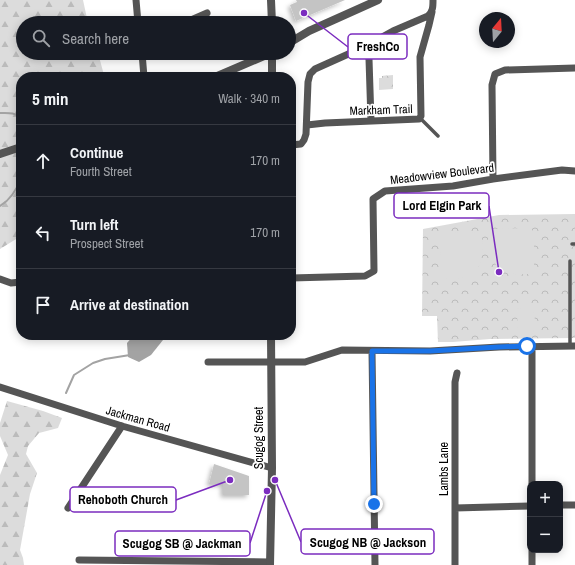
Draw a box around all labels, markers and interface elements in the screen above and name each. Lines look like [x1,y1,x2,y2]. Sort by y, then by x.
north arrow [479,12,515,48]
search box [16,16,296,60]
icon: search [30,27,52,49]
text: Search here [62,28,129,49]
callout: FreshCo [348,34,407,59]
text: FreshCo [356,38,400,55]
text: 5 min [32,87,68,110]
text: Walk · 340 m [218,90,280,107]
street label: Markham Trail [349,101,413,119]
text: Continue [70,142,123,163]
icon: ahead [32,150,54,172]
text: 170 m [250,152,280,169]
street label: Meadowview Boulevard [389,160,495,188]
text: Fourth Street [70,163,132,180]
callout: Lord Elgin Park [394,193,489,218]
text: Lord Elgin Park [403,197,481,214]
text: Turn left [70,214,118,235]
icon: left [32,222,54,244]
text: 170 m [250,224,280,241]
text: Prospect Street [70,235,143,252]
icon: arrive [32,294,54,316]
text: Arrive at destination [70,294,189,315]
route start [518,337,536,355]
street label: Jackman Road [104,402,172,436]
street label: Scugog Street [251,407,267,469]
street label: Lambs Lane [436,442,452,496]
map controls [527,481,563,553]
button: + [527,481,563,517]
callout: Rehoboth Church [70,487,176,512]
text: Rehoboth Church [78,491,168,508]
route end [365,495,383,513]
button: − [527,517,563,553]
callout: Scugog NB @ Jackson [301,529,434,554]
callout: Scugog SB @ Jackman [115,531,250,556]
text: Scugog NB @ Jackson [310,534,426,551]
text: Scugog SB @ Jackman [123,535,241,552]

